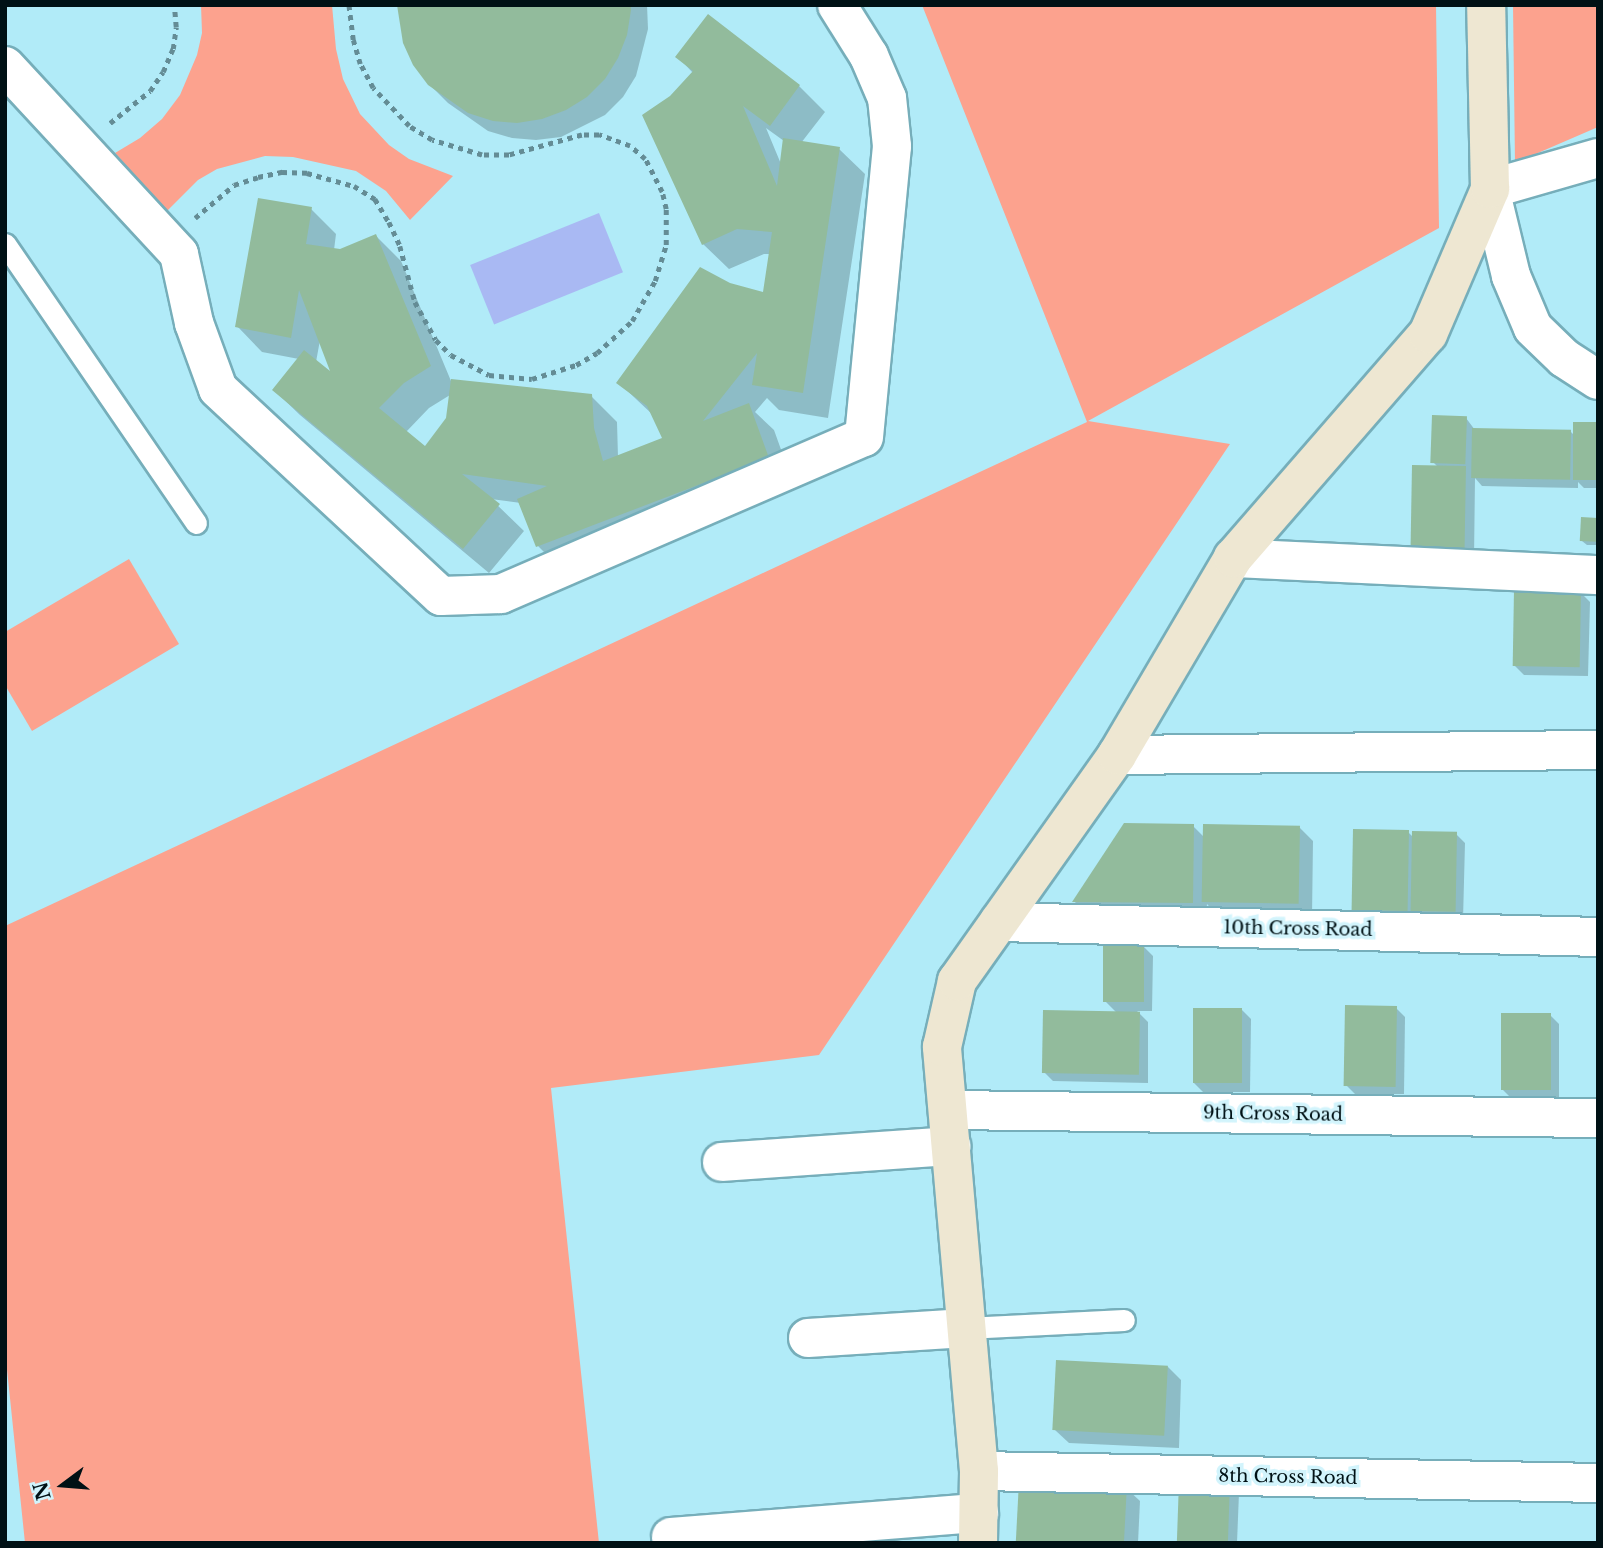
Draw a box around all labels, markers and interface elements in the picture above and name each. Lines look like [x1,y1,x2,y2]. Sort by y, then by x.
street label: 10th Cross Road [1223,917,1373,941]
street label: 9th Cross Road [1203,1102,1343,1126]
north arrow [28,1450,98,1520]
street label: 8th Cross Road [1218,1465,1358,1489]
text: N [29,1479,56,1503]

